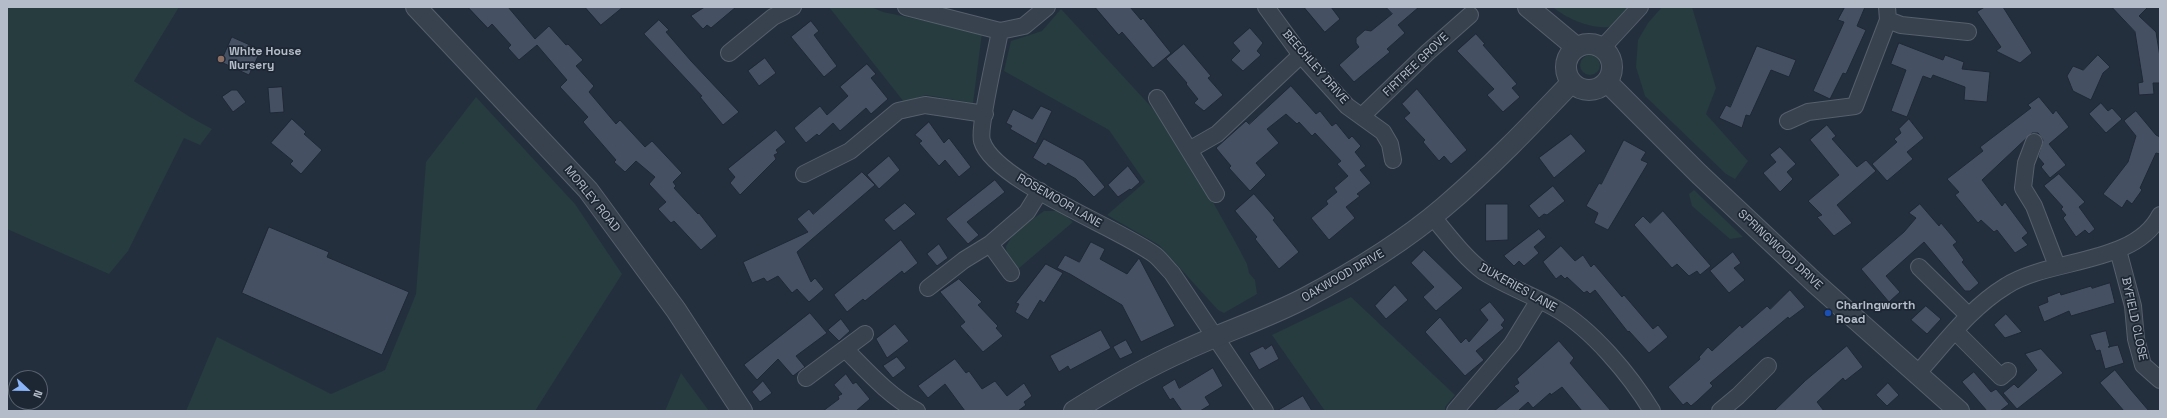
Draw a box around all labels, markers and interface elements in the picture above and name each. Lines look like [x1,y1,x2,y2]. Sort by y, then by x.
street label: BEECHLEY DRIVE [1279,27,1351,107]
street label: FIRTREE GROVE [1380,30,1452,100]
place label: White House Nursery [229,45,301,73]
marker: White House Nursery [216,54,226,64]
street label: MORLEY ROAD [561,163,623,235]
street label: ROSEMOOR LANE [1014,171,1104,231]
street label: SPRINGWOOD DRIVE [1735,207,1825,293]
street label: OAKWOOD DRIVE [1299,247,1387,305]
street label: DUKERIES LANE [1477,261,1559,315]
street label: BYFIELD CLOSE [2118,276,2150,362]
place label: Charingworth Road [1836,299,1915,327]
marker: Charingworth Road [1823,308,1833,318]
north arrow [8,370,48,410]
text: N [30,388,46,400]

